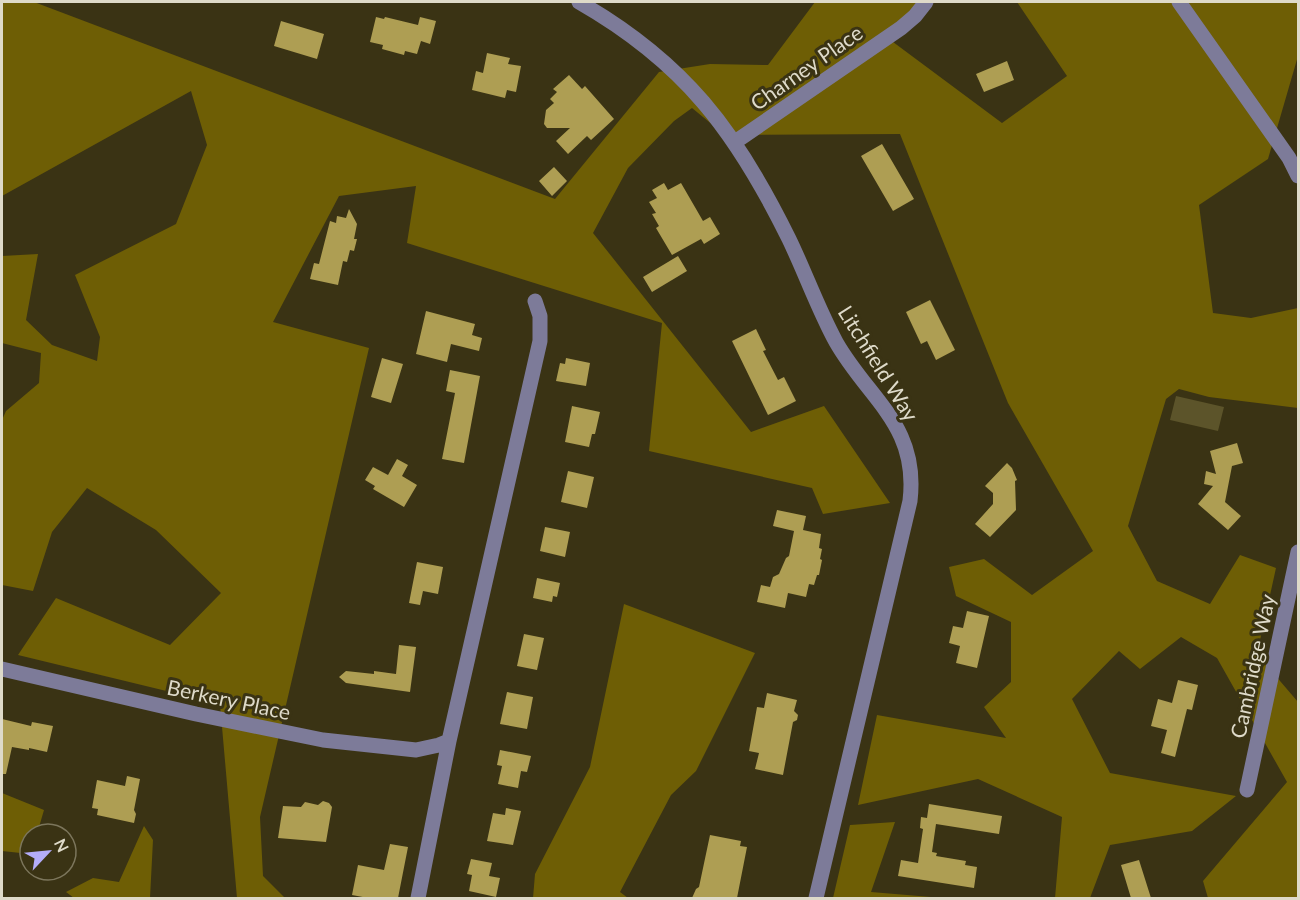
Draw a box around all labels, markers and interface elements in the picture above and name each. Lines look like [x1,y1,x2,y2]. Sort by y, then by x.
street label: Charney Place [745,19,867,115]
street label: Litchfield Way [834,301,924,425]
street label: Cambridge Way [1225,592,1279,740]
street label: Berkery Place [165,674,293,724]
north arrow [18,822,78,882]
text: N [51,836,73,855]

